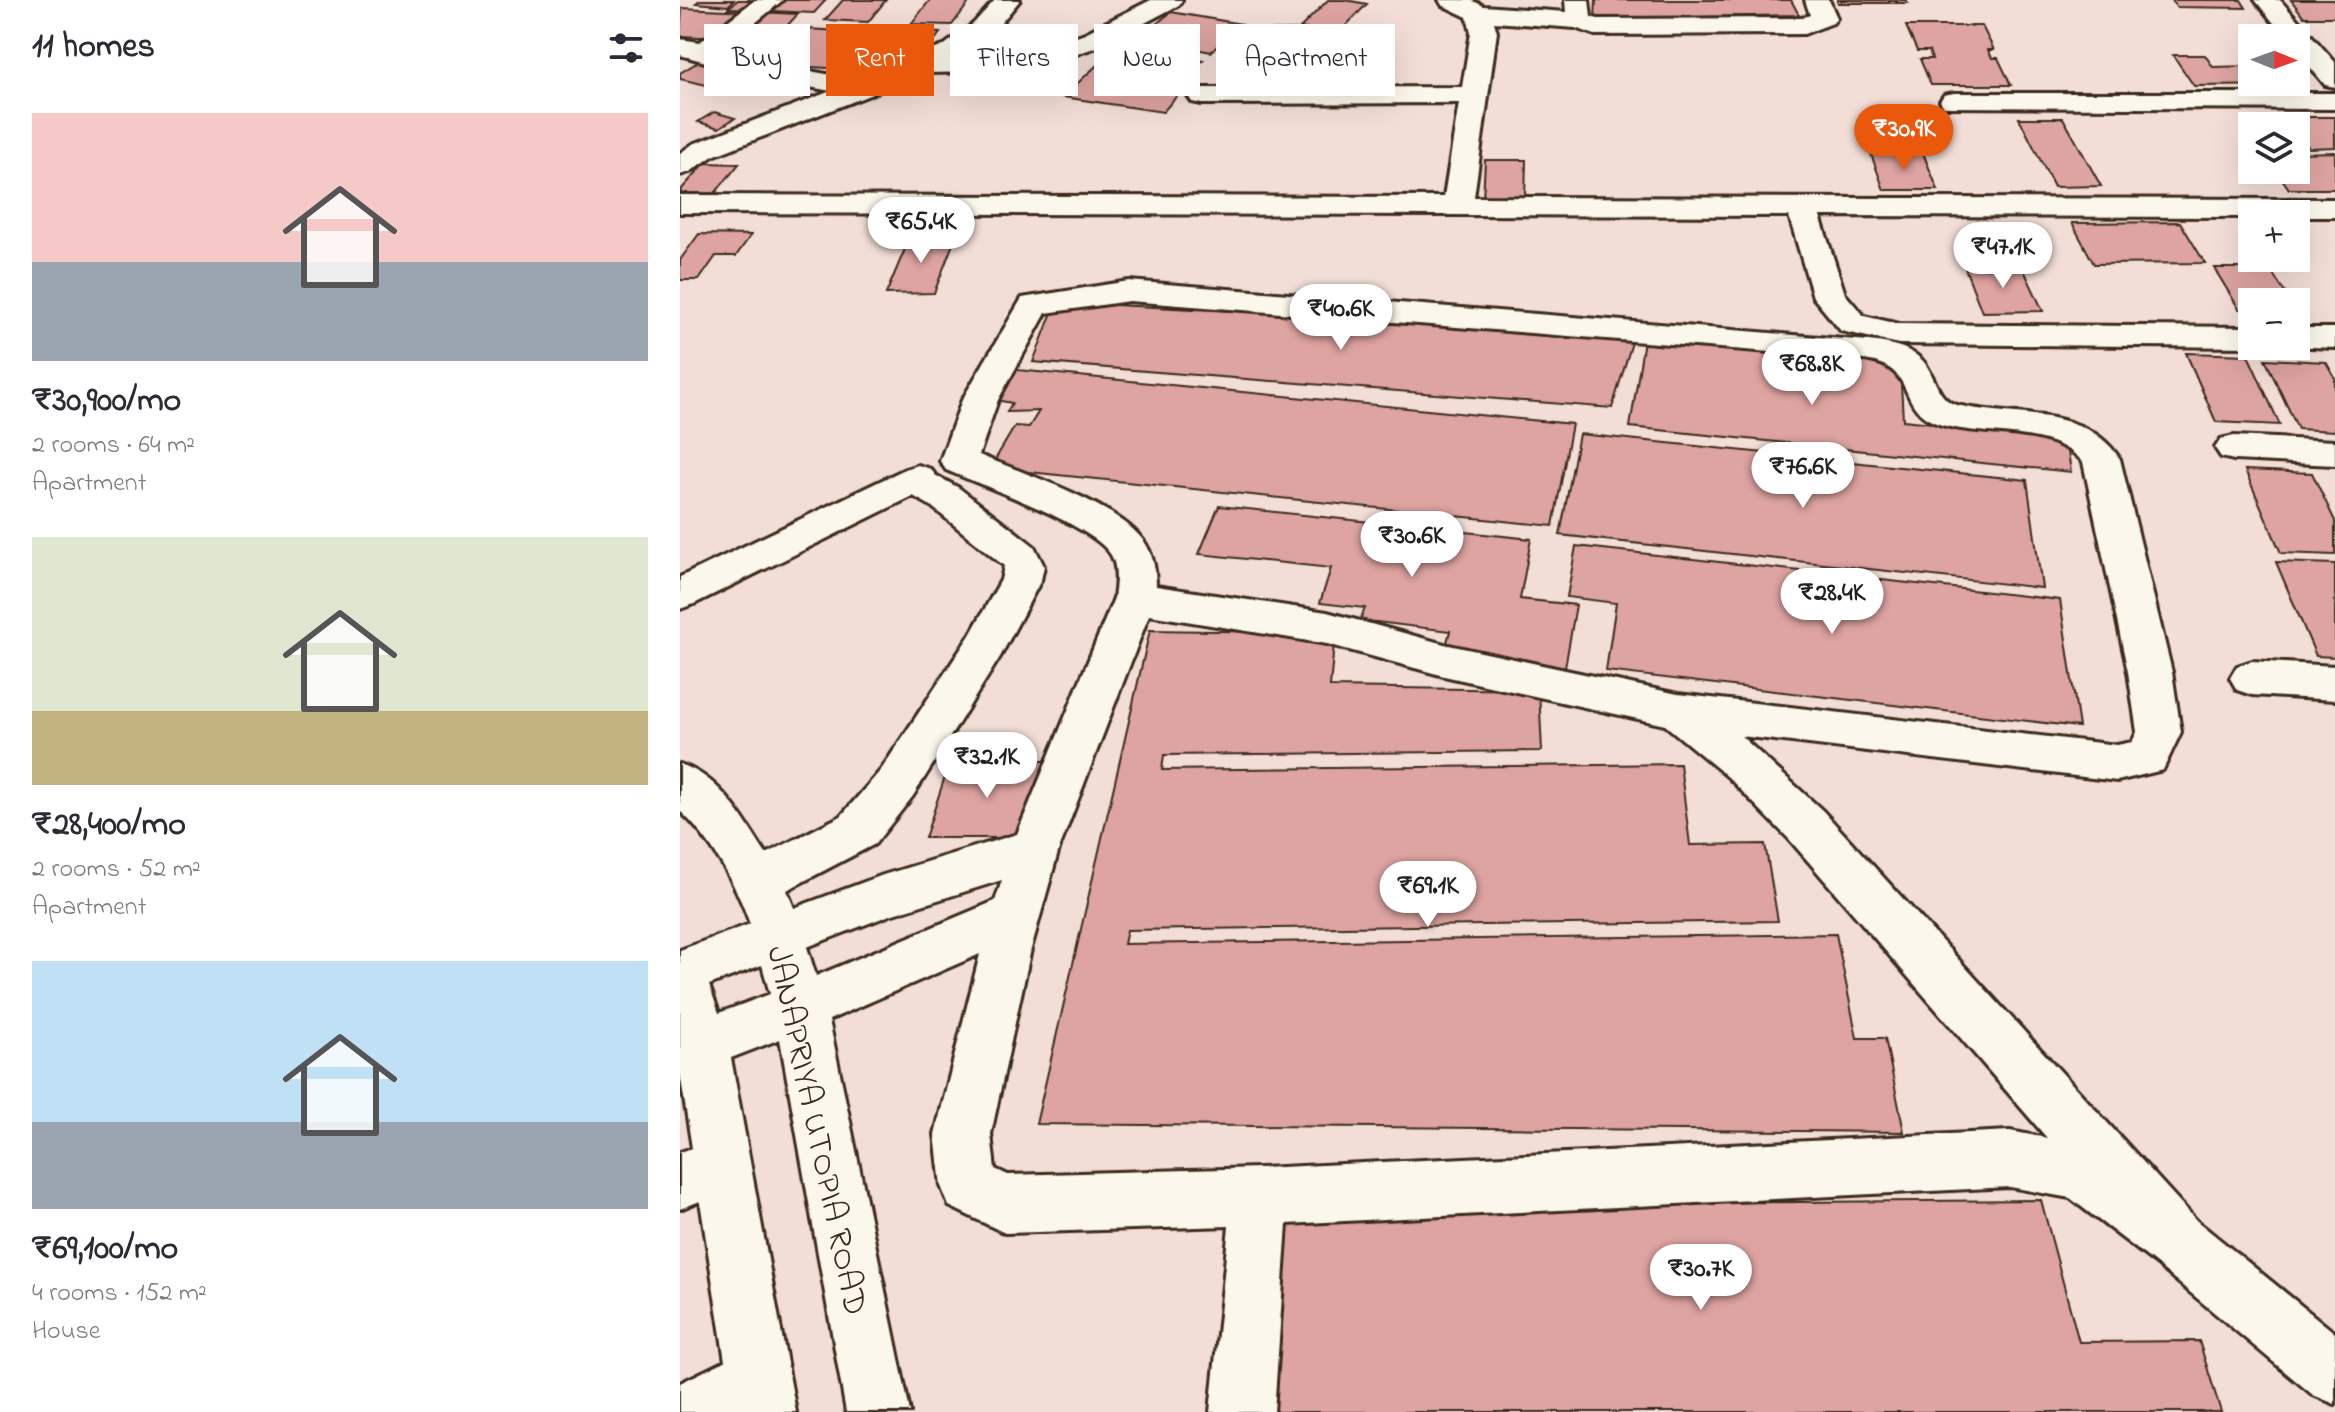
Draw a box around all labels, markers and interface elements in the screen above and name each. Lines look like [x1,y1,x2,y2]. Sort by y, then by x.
text: 11 homes [32,23,155,73]
chip: Buy [704,24,810,96]
chip: Rent [826,24,934,96]
chip: Filters [950,24,1078,96]
chip: New [1094,24,1200,96]
chip: Apartment [1216,24,1395,96]
north arrow [2238,24,2310,96]
map controls [2238,24,2310,360]
icon: filters [604,26,648,70]
pin: ₹30.9K [1839,104,1969,172]
text: ₹30.9K [1872,111,1936,149]
button: layers [2238,112,2310,184]
icon: home [268,165,412,309]
pin: ₹65.4K [856,197,986,265]
button: + [2238,200,2310,272]
text: ₹65.4K [886,204,956,242]
pin: ₹47.1K [1938,222,2068,290]
text: ₹47.1K [1971,229,2035,267]
pin: ₹40.6K [1276,284,1406,352]
button: − [2238,288,2310,360]
text: ₹40.6K [1308,291,1374,329]
pin: ₹68.8K [1747,339,1877,407]
text: ₹68.8K [1780,346,1844,384]
text: ₹30,900/mo [32,377,181,427]
text: 2 rooms · 64 m² [32,427,195,465]
pin: ₹76.6K [1738,442,1868,510]
text: ₹76.6K [1769,449,1837,487]
text: Apartment [32,465,146,503]
pin: ₹30.6K [1347,511,1477,579]
text: ₹30.6K [1379,518,1445,556]
pin: ₹28.4K [1767,568,1897,636]
text: ₹28.4K [1799,575,1865,613]
icon: home [268,589,412,733]
pin: ₹32.1K [922,732,1052,800]
text: ₹32.1K [954,739,1020,777]
text: ₹28,400/mo [32,801,186,851]
text: 2 rooms · 52 m² [32,851,201,889]
pin: ₹69.1K [1363,861,1493,929]
text: ₹69.1K [1397,868,1459,906]
text: Apartment [32,889,146,927]
street label: JANAPRIYA UTOPIA ROAD [751,941,879,1320]
icon: home [268,1013,412,1157]
text: ₹69,100/mo [32,1225,178,1275]
pin: ₹30.7K [1636,1244,1766,1312]
text: ₹30.7K [1668,1251,1734,1289]
text: 4 rooms · 152 m² [32,1275,207,1313]
text: House [32,1313,100,1351]

